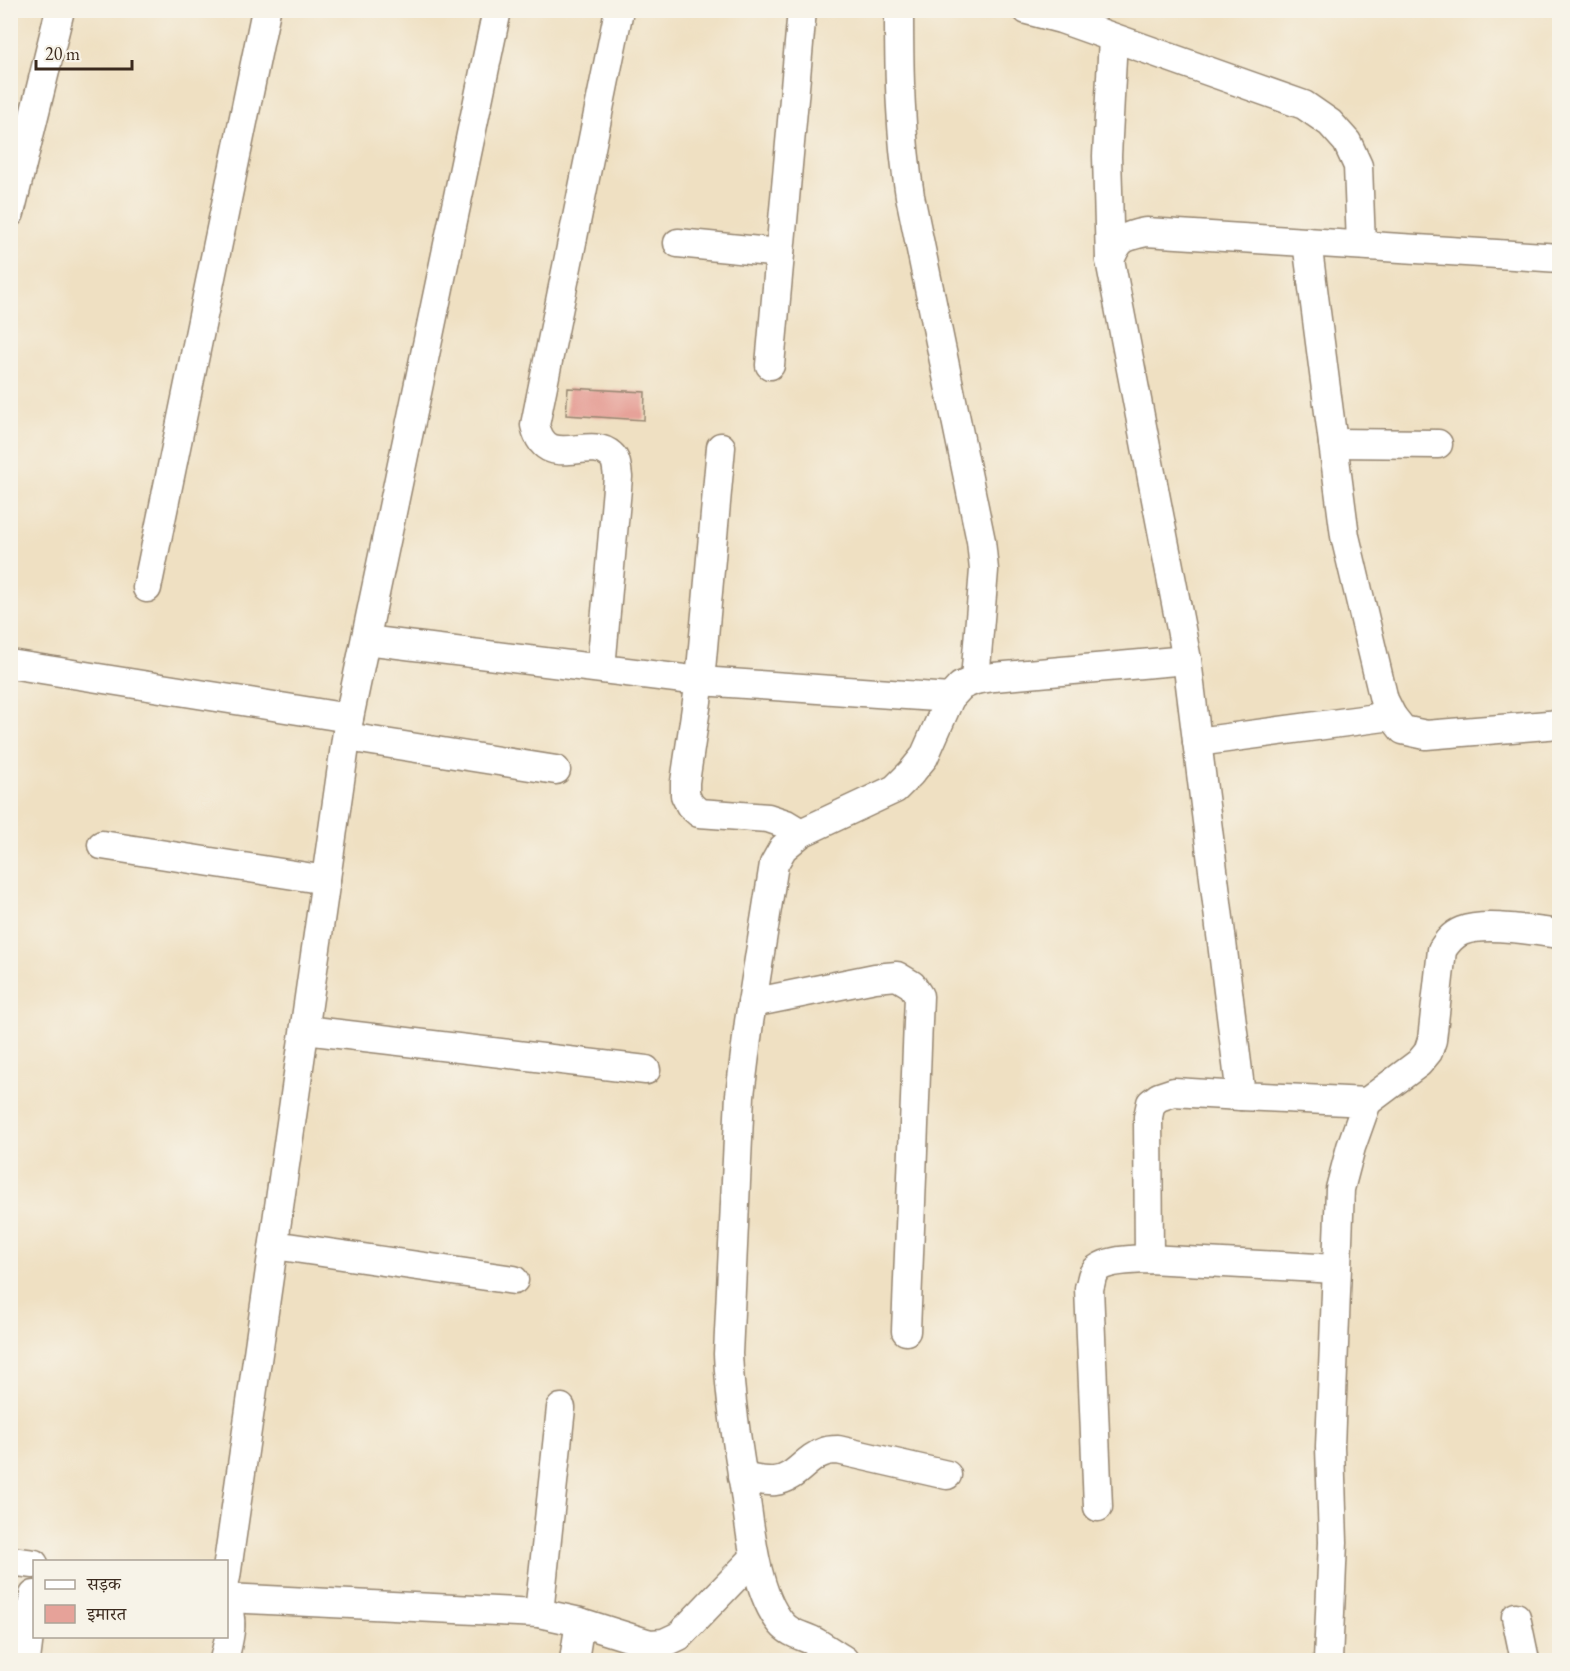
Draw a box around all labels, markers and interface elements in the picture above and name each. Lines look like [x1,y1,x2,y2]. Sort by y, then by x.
scale bar [36,33,132,71]
text: 20 m [45,42,80,65]
legend [33,1560,228,1638]
text: सड़क [86,1572,122,1595]
text: इमारत [86,1602,127,1625]

